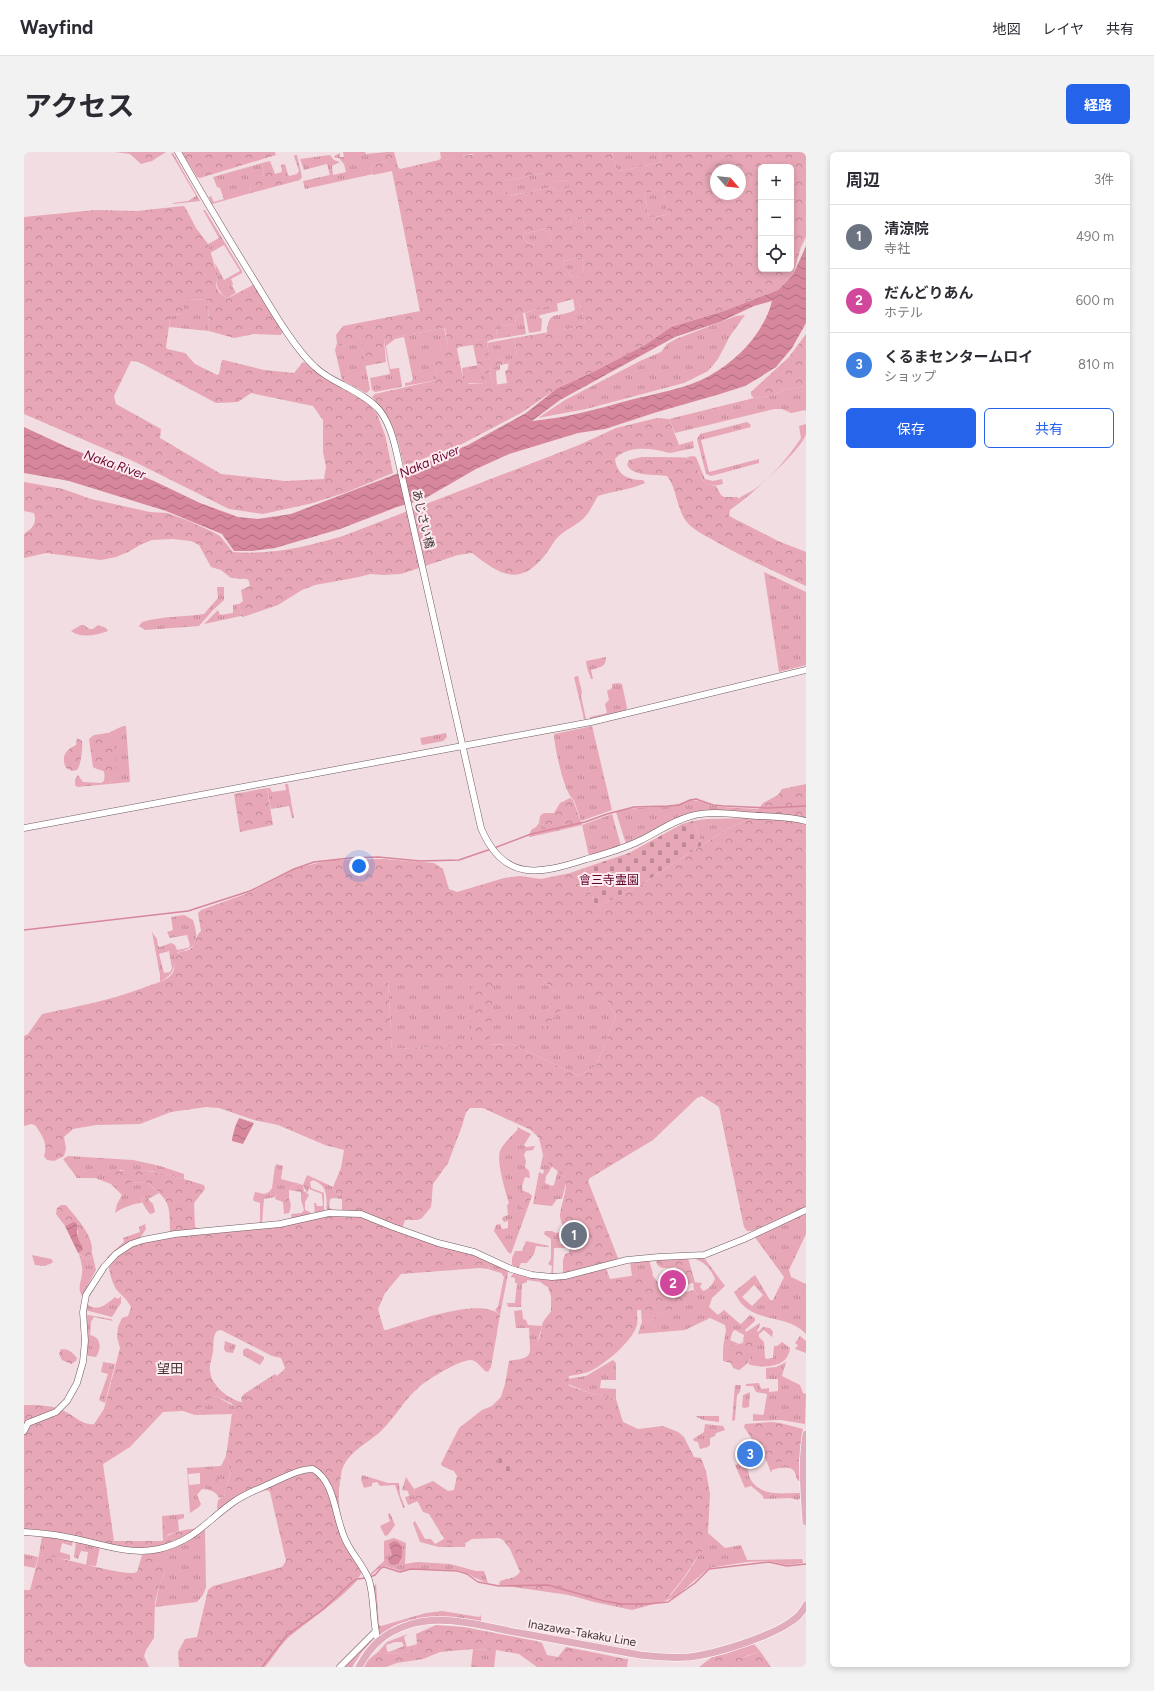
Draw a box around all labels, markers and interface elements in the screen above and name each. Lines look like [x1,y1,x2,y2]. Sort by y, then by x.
text: Wayfind [20,16,93,39]
text: 地図 [992,21,1020,38]
text: レイヤ [1042,21,1084,38]
text: 共有 [1106,21,1134,38]
button: 経路 [1066,84,1130,124]
text: アクセス [24,89,135,123]
north arrow [710,164,746,200]
map controls [758,164,794,272]
button: + [758,164,794,200]
text: 周辺 [846,170,880,190]
text: 3件 [1094,172,1114,187]
button: − [758,200,794,236]
text: 清涼院 [884,220,929,238]
text: 1 [856,229,862,244]
text: 490 m [1076,229,1114,244]
button: locate [758,236,794,272]
text: 寺社 [884,241,910,256]
text: だんどりあん [884,284,974,302]
text: 2 [855,293,863,308]
text: 600 m [1076,293,1114,308]
text: ホテル [884,305,923,320]
text: くるまセンタームロイ [884,348,1033,366]
text: 3 [855,357,863,372]
text: 810 m [1078,357,1114,372]
text: ショップ [884,369,936,384]
button: 保存 [846,408,976,448]
button: 共有 [984,408,1114,448]
water label: Naka River [397,442,462,481]
water label: Naka River [82,447,148,482]
street label: あじさい橋 [409,488,437,550]
your location [349,856,369,876]
park label: 會三寺霊園 [579,873,639,887]
pin: 1 [561,1220,587,1250]
pin: 2 [660,1268,686,1298]
district label: 望田 [157,1361,183,1376]
pin: 3 [737,1439,763,1469]
street label: Inazawa-Takaku Line [527,1617,638,1650]

